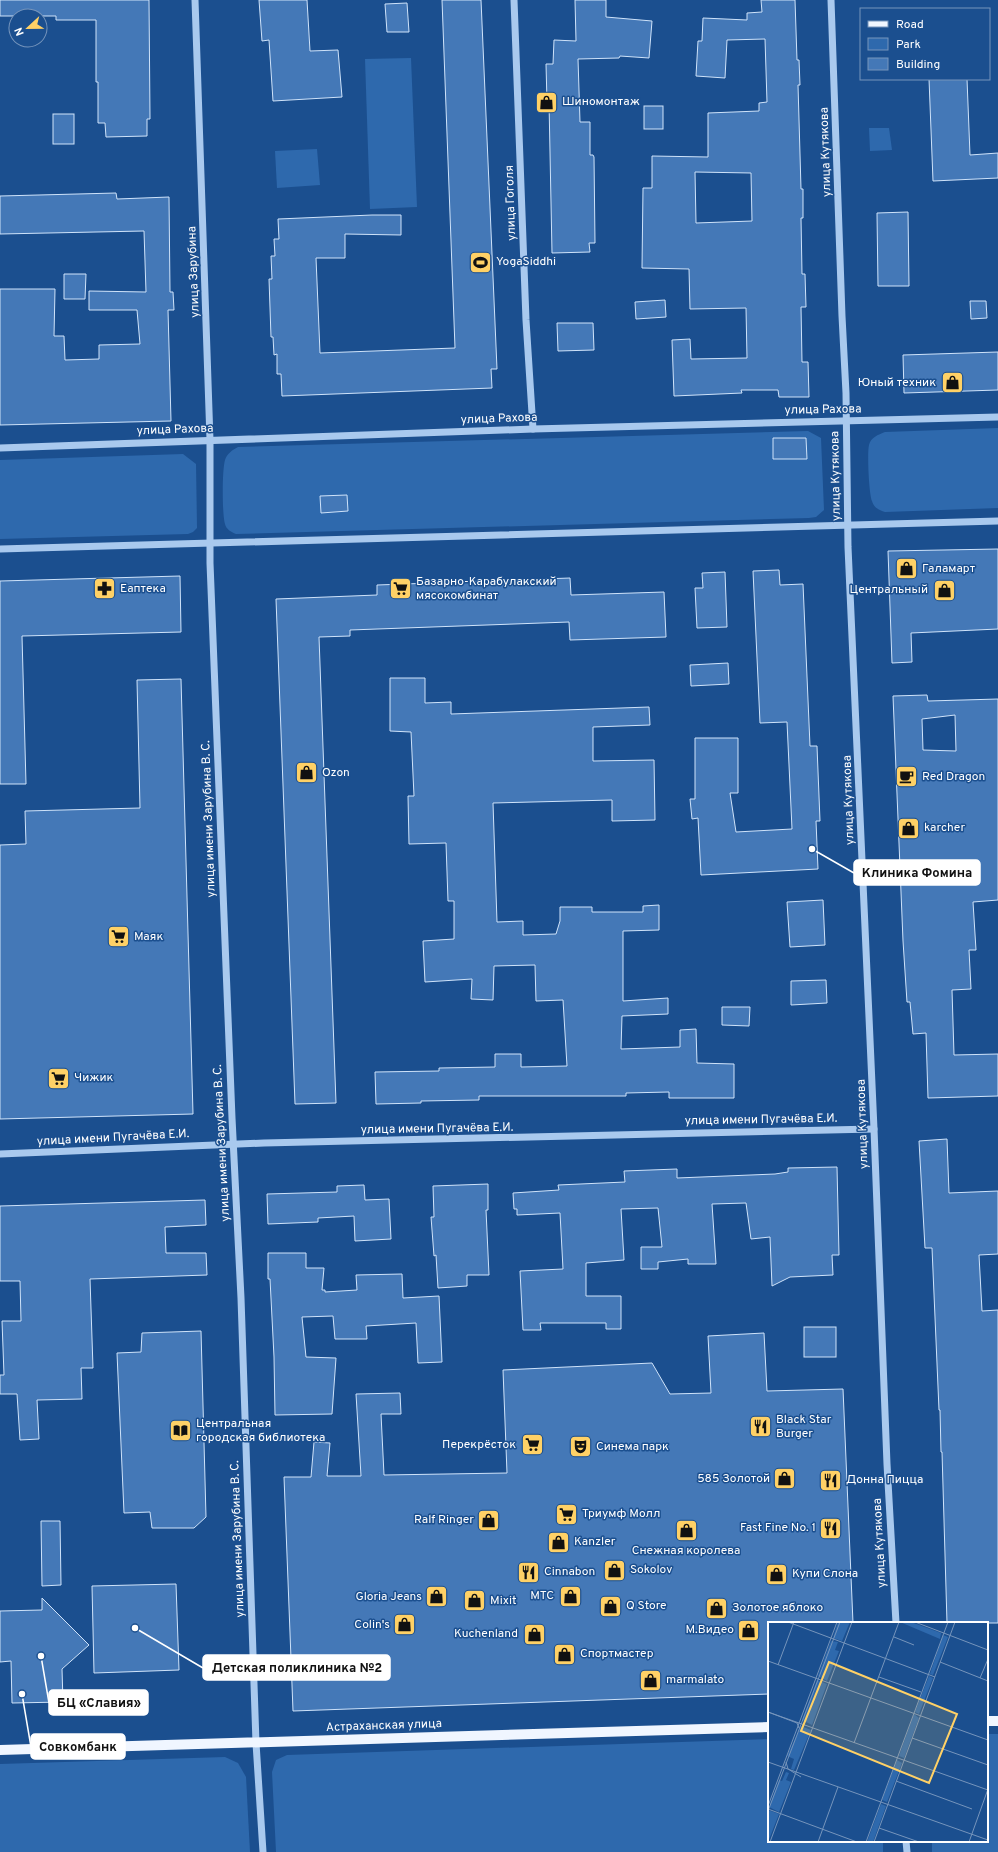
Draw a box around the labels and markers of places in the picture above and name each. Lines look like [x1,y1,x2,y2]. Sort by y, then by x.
shop icon: Шиномонтаж [534,89,560,115]
place label: Шиномонтаж [562,94,640,110]
sports icon: YogaSiddhi [468,249,494,275]
place label: YogaSiddhi [496,254,556,270]
shop icon: Юный техник [939,370,965,396]
place label: Юный техник [858,375,936,391]
shop icon: Галамарт [893,556,919,582]
place label: Галамарт [922,561,976,577]
place label: Базарно-Карабулакский мясокомбинат [416,574,557,604]
pharmacy icon: Еаптека [92,576,118,602]
supermarket icon: Базарно-Карабулакский мясокомбинат [388,576,414,602]
shop icon: Центральный [931,577,957,603]
place label: Еаптека [120,581,166,597]
place label: Центральный [849,582,928,598]
shop icon: Ozon [293,760,319,786]
cafe icon: Red Dragon [893,764,919,790]
place label: Ozon [322,765,350,781]
place label: Red Dragon [922,769,985,785]
shop icon: karcher [895,815,921,841]
place label: karcher [924,820,965,836]
callout: Клиника Фомина [854,860,980,885]
supermarket icon: Маяк [106,924,132,950]
place label: Маяк [134,929,163,945]
supermarket icon: Чижик [45,1065,71,1091]
place label: Чижик [74,1070,114,1086]
place label: Black Star Burger [776,1412,832,1442]
restaurant icon: Black Star Burger [747,1414,773,1440]
place label: Центральная городская библиотека [196,1416,325,1446]
library icon: Центральная городская библиотека [168,1418,194,1444]
supermarket icon: Перекрёсток [519,1432,545,1458]
theatre icon: Синема парк [568,1434,594,1460]
place label: Перекрёсток [442,1437,516,1453]
place label: Синема парк [596,1439,669,1455]
shop icon: 585 Золотой [772,1466,798,1492]
restaurant icon: Донна Пицца [818,1467,844,1493]
place label: 585 Золотой [697,1471,770,1487]
place label: Донна Пицца [846,1472,923,1488]
supermarket icon: Триумф Молл [554,1501,580,1527]
place label: Триумф Молл [582,1506,660,1522]
shop icon: Ralf Ringer [476,1507,502,1533]
place label: Ralf Ringer [414,1512,474,1528]
restaurant icon: Fast Fine No. 1 [818,1515,844,1541]
shop icon: Снежная королева [673,1517,699,1543]
place label: Fast Fine No. 1 [740,1520,816,1536]
shop icon: Kanzler [545,1529,571,1555]
place label: Kanzler [574,1534,616,1550]
place label: Снежная королева [632,1543,740,1559]
shop icon: Sokolov [601,1557,627,1583]
restaurant icon: Cinnabon [515,1559,541,1585]
shop icon: Купи Слона [763,1561,789,1587]
place label: Sokolov [630,1562,672,1578]
place label: Cinnabon [544,1564,595,1580]
place label: Купи Слона [792,1566,858,1582]
shop icon: МТС [557,1583,583,1609]
shop icon: Gloria Jeans [424,1584,450,1610]
shop icon: Mixit [462,1588,488,1614]
place label: МТС [530,1588,554,1604]
place label: Gloria Jeans [355,1589,422,1605]
place label: Mixit [490,1593,516,1609]
shop icon: Q Store [597,1593,623,1619]
shop icon: Золотое яблоко [703,1595,729,1621]
place label: Q Store [626,1598,667,1614]
place label: Золотое яблоко [732,1600,823,1616]
shop icon: Colin's [392,1612,418,1638]
place label: Colin's [354,1617,390,1633]
shop icon: М.Видео [736,1617,762,1643]
shop icon: Kuchenland [521,1621,547,1647]
place label: М.Видео [685,1622,734,1638]
place label: Kuchenland [454,1626,518,1642]
shop icon: Спортмастер [552,1641,578,1667]
place label: Спортмастер [580,1646,654,1662]
callout: Детская поликлиника №2 [203,1655,390,1680]
shop icon: marmalato [637,1667,663,1693]
place label: marmalato [666,1672,725,1688]
callout: БЦ «Славия» [49,1690,148,1715]
callout: Совкомбанк [31,1734,125,1759]

